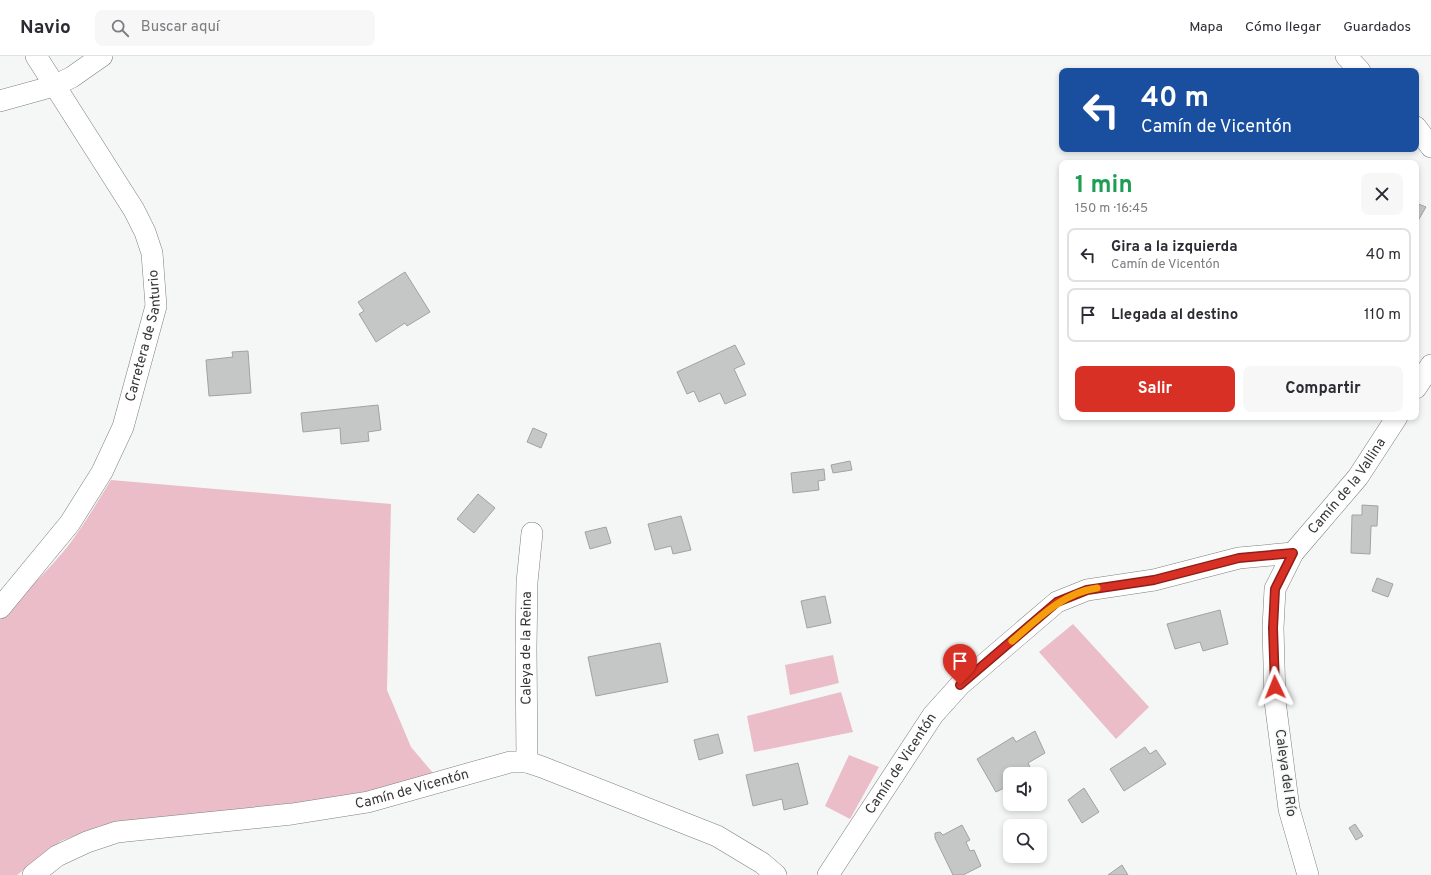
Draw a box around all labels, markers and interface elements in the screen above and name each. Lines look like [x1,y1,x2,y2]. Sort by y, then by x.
search box [95,10,375,46]
text: Navio [20,16,71,40]
icon: search [109,17,131,39]
text: Buscar aquí [141,18,220,37]
text: Mapa [1189,19,1223,36]
text: Cómo llegar [1245,19,1321,36]
text: Guardados [1343,19,1411,36]
text: 40 m [1141,81,1209,117]
icon: left [1075,84,1127,136]
text: Camín de Vicentón [1141,116,1292,139]
text: 1 min [1075,171,1133,201]
button: close [1361,173,1403,215]
text: 150 m · 16:45 [1075,201,1148,217]
text: Gira a la izquierda [1111,238,1238,257]
icon: left [1077,244,1099,266]
text: 40 m [1366,246,1401,265]
text: Camín de Vicentón [1111,257,1220,273]
street label: Carretera de Santurio [122,269,165,404]
icon: arrive [1077,304,1099,326]
text: Llegada al destino [1111,306,1238,325]
text: 110 m [1364,306,1401,325]
button: Salir [1075,366,1235,412]
button: Compartir [1243,366,1403,412]
street label: Camín de la Vallina [1304,435,1390,538]
street label: Caleya de la Reina [517,591,535,705]
pin [943,644,977,685]
icon: arrive [949,650,971,672]
position arrow [1254,666,1296,708]
street label: Camín de Vicentón [862,710,940,818]
street label: Caleya del Río [1270,728,1300,818]
street label: Camín de Vicentón [354,765,471,812]
map controls [1003,767,1047,863]
button: sound [1003,767,1047,811]
button: search [1003,819,1047,863]

